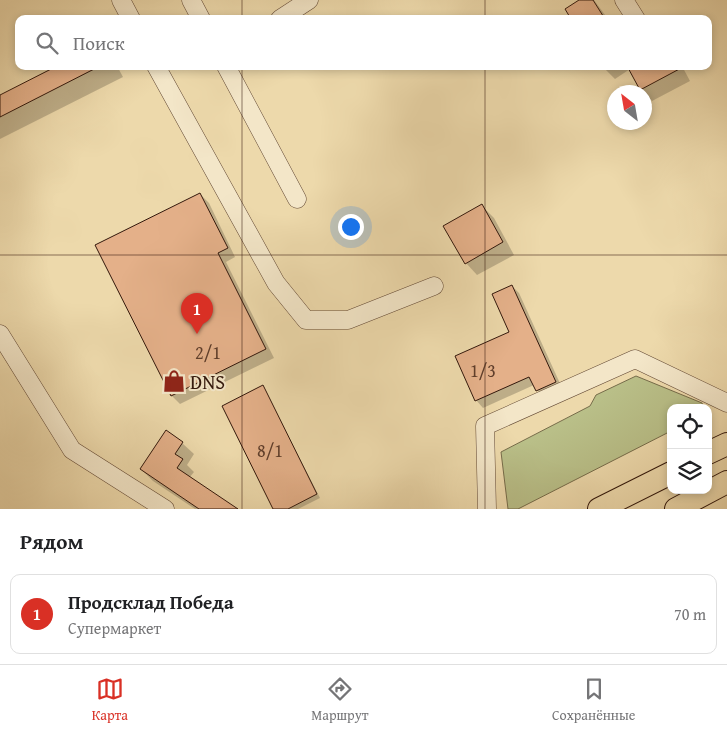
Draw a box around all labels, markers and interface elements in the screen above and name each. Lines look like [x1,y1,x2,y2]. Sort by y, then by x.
search box [15,15,712,70]
icon: search [33,29,61,57]
text: Поиск [73,29,125,57]
north arrow [607,85,652,130]
your location [338,214,364,240]
pin: 1 [181,293,213,334]
house number: 2/1 [195,339,221,366]
house number: 1/3 [470,357,496,384]
place label: DNS [190,367,225,396]
shop icon: DNS [161,368,187,394]
map controls [667,404,712,494]
button: locate [667,404,712,449]
house number: 8/1 [257,437,283,464]
button: layers [667,449,712,494]
text: Рядом [20,526,83,557]
text: Продсклад Победа [68,588,234,616]
text: 1 [33,602,41,626]
text: 70 m [674,602,706,626]
text: Супермаркет [68,616,161,640]
tab: Карта [92,675,128,725]
tab: Маршрут [311,675,369,725]
tab: Сохранённые [552,675,635,725]

